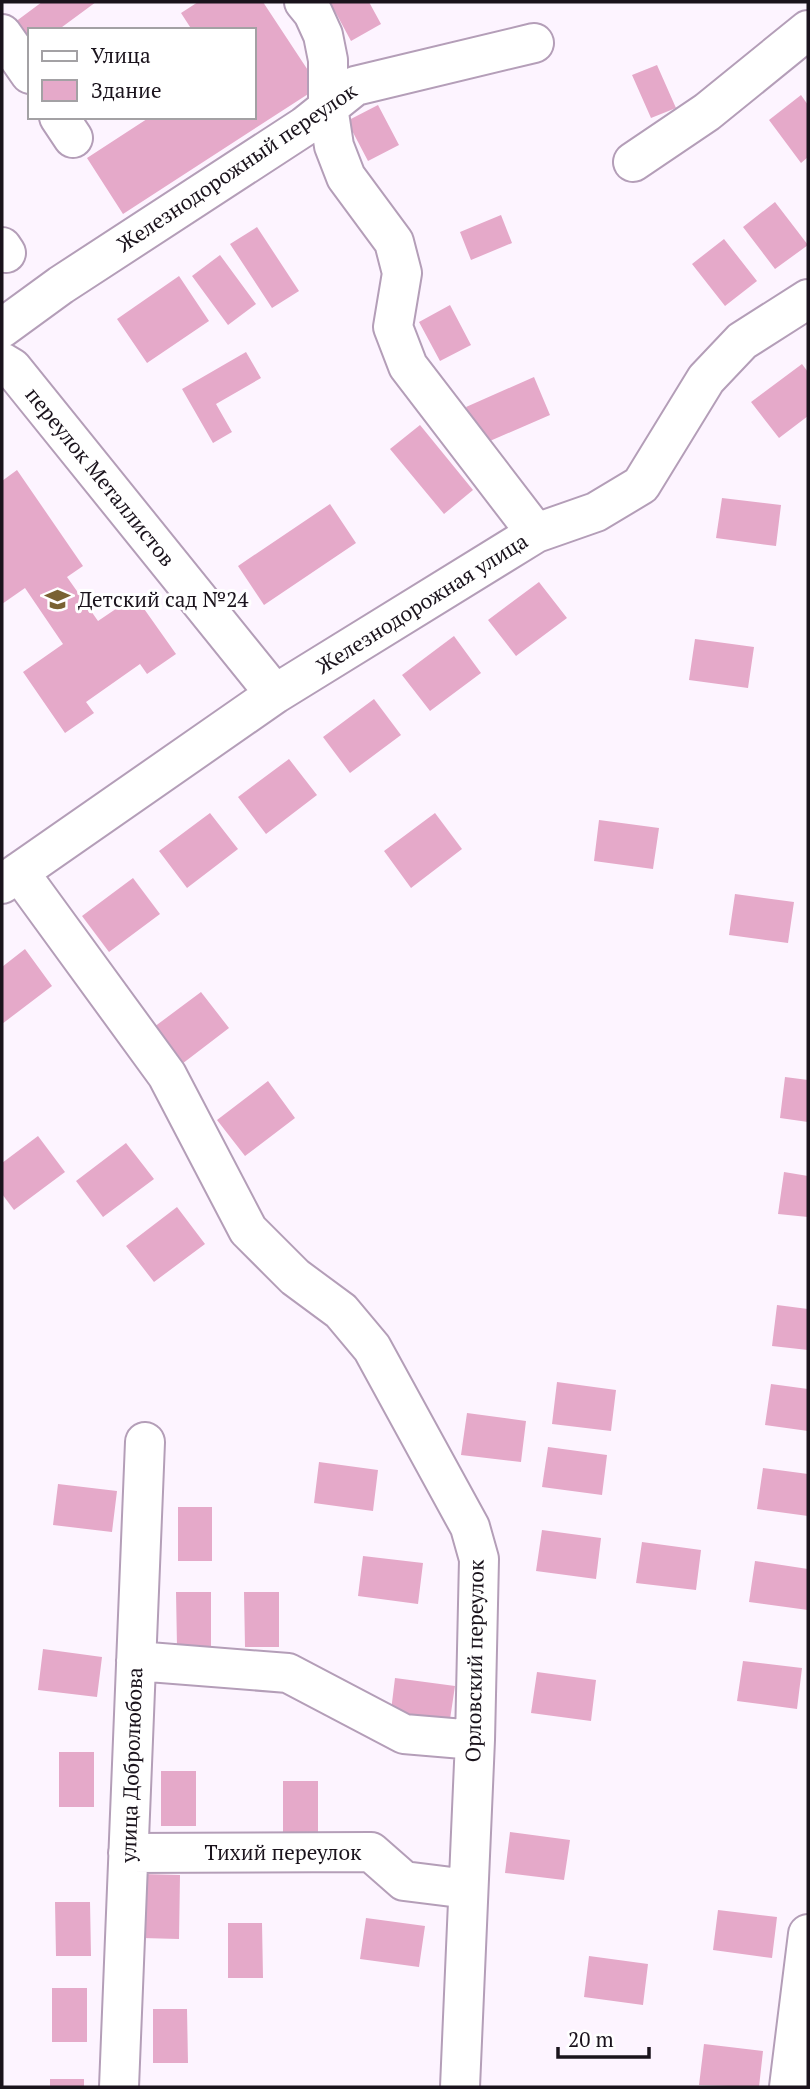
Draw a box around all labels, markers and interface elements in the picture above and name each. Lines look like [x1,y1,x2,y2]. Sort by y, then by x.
legend [28,28,256,119]
text: Улица [91,41,151,69]
text: Здание [91,76,162,104]
street label: Железнодорожный переулок [111,76,362,258]
street label: переулок Металлистов [20,381,182,572]
street label: Железнодорожная улица [310,526,533,680]
place label: Детский сад №24 [78,585,249,613]
school or university icon: Детский сад №24 [44,586,72,614]
street label: Орловский переулок [458,1559,490,1763]
street label: улица Добролюбова [114,1666,148,1864]
street label: Тихий переулок [205,1838,362,1866]
scale bar [558,2016,649,2060]
text: 20 m [568,2025,614,2053]

